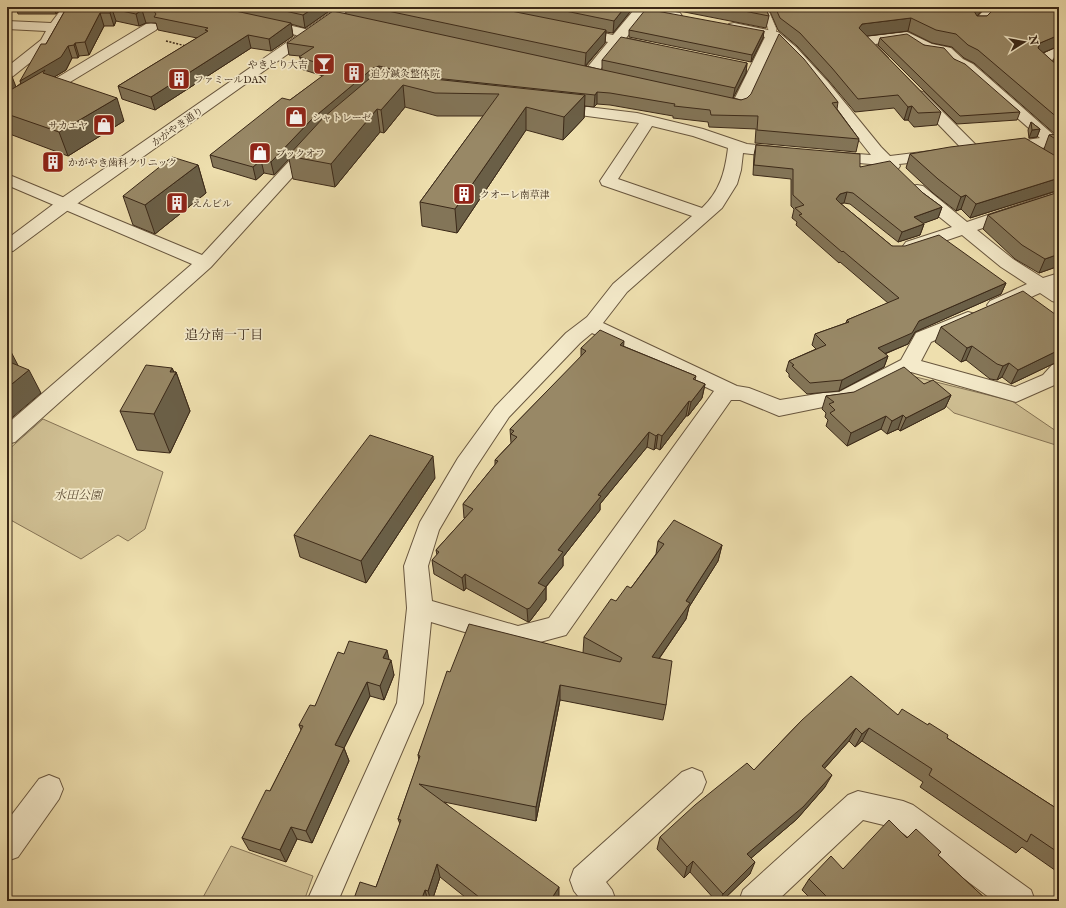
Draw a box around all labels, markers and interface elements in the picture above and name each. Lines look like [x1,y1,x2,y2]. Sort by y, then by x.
north arrow [1004,22,1044,62]
text: N [1025,33,1041,47]
bar icon: やきとり大吉 [311,51,337,77]
place label: やきとり大吉 [248,59,308,72]
building icon: 追分鍼灸整体院 [341,60,367,86]
building icon: ファミールDAN [166,66,192,92]
place label: 追分鍼灸整体院 [370,68,440,81]
place label: ファミールDAN [194,74,267,87]
shop icon: シャトレーゼ [283,104,309,130]
street label: かがやき通り [150,105,206,150]
shop icon: サカエヤ [91,112,117,138]
place label: シャトレーゼ [312,112,372,125]
place label: サカエヤ [48,120,88,133]
shop icon: ブックオフ [247,140,273,166]
place label: ブックオフ [276,148,325,161]
building icon: かがやき歯科クリニック [40,149,66,175]
place label: かがやき歯科クリニック [68,157,177,170]
building icon: クオーレ南草津 [451,181,477,207]
place label: クオーレ南草津 [480,189,550,202]
building icon: えんビル [164,190,190,216]
place label: えんビル [192,198,232,211]
district label: 追分南一丁目 [185,327,263,344]
park label: 水田公園 [54,488,104,503]

